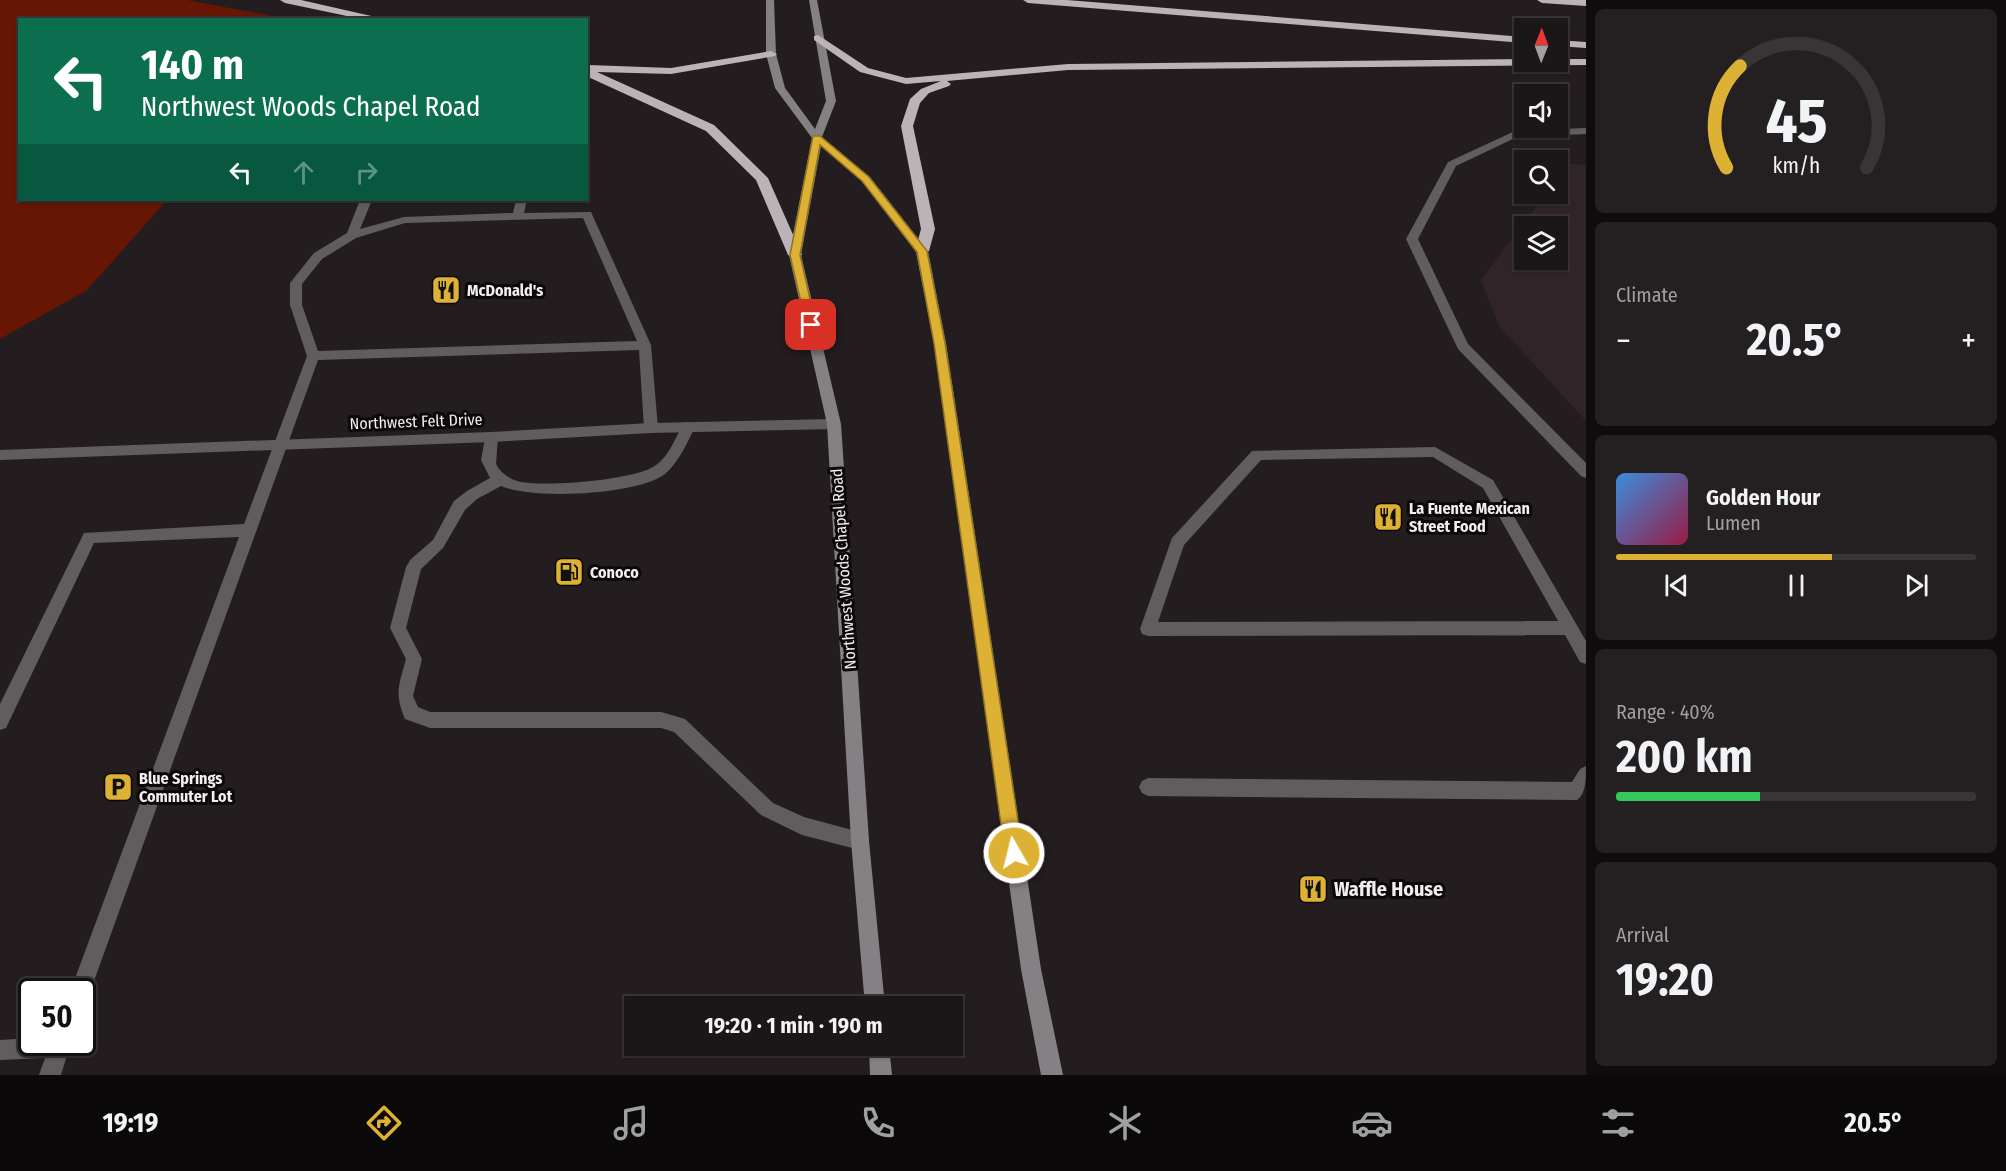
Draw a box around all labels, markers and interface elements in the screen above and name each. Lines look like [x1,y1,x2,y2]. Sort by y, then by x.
north arrow [1514,18,1568,72]
map controls [1514,18,1568,270]
text: 140 m [141,40,244,90]
icon: left [42,42,120,120]
button: sound [1514,84,1568,138]
text: 45 [1765,84,1827,159]
text: Northwest Woods Chapel Road [141,91,481,123]
button: search [1514,150,1568,204]
text: km/h [1772,153,1820,179]
icon: left [224,156,257,189]
icon: ahead [287,156,320,189]
icon: right [350,156,383,189]
button: layers [1514,216,1568,270]
restaurant icon: McDonald's [430,274,462,306]
place label: McDonald's [467,281,543,300]
text: Climate [1616,283,1678,307]
pin [785,299,836,350]
icon: arrive [794,308,827,341]
text: 20.5° [1746,313,1845,367]
text: − [1616,321,1631,361]
text: + [1961,321,1976,361]
street label: Northwest Felt Drive [349,410,483,433]
street label: Northwest Woods Chapel Road [827,468,860,670]
text: Golden Hour [1706,484,1820,511]
place label: La Fuente Mexican Street Food [1409,499,1530,536]
restaurant icon: La Fuente Mexican Street Food [1372,501,1404,533]
text: Lumen [1706,511,1761,535]
fuel station icon: Conoco [553,556,585,588]
place label: Conoco [590,563,639,582]
icon: previous [1660,569,1693,602]
icon: pause [1780,569,1813,602]
icon: next [1900,569,1933,602]
text: Range · 40% [1616,700,1715,724]
text: 200 km [1616,730,1753,784]
place label: Blue Springs Commuter Lot [139,769,233,806]
parking icon: Blue Springs Commuter Lot [102,771,134,803]
position arrow [982,821,1046,885]
restaurant icon: Waffle House [1297,873,1329,905]
place label: Waffle House [1334,877,1443,901]
text: Arrival [1616,923,1669,947]
text: 19:20 [1616,953,1714,1007]
speed limit sign: 50 [18,978,96,1056]
text: 19:20 · 1 min · 190 m [704,1012,883,1039]
icon: directions [363,1102,405,1144]
icon: music [610,1102,652,1144]
icon: phone [857,1102,899,1144]
icon: climate [1104,1102,1146,1144]
icon: car [1351,1102,1393,1144]
icon: filters [1597,1102,1639,1144]
text: 19:19 [102,1107,158,1139]
text: 20.5° [1844,1107,1904,1139]

